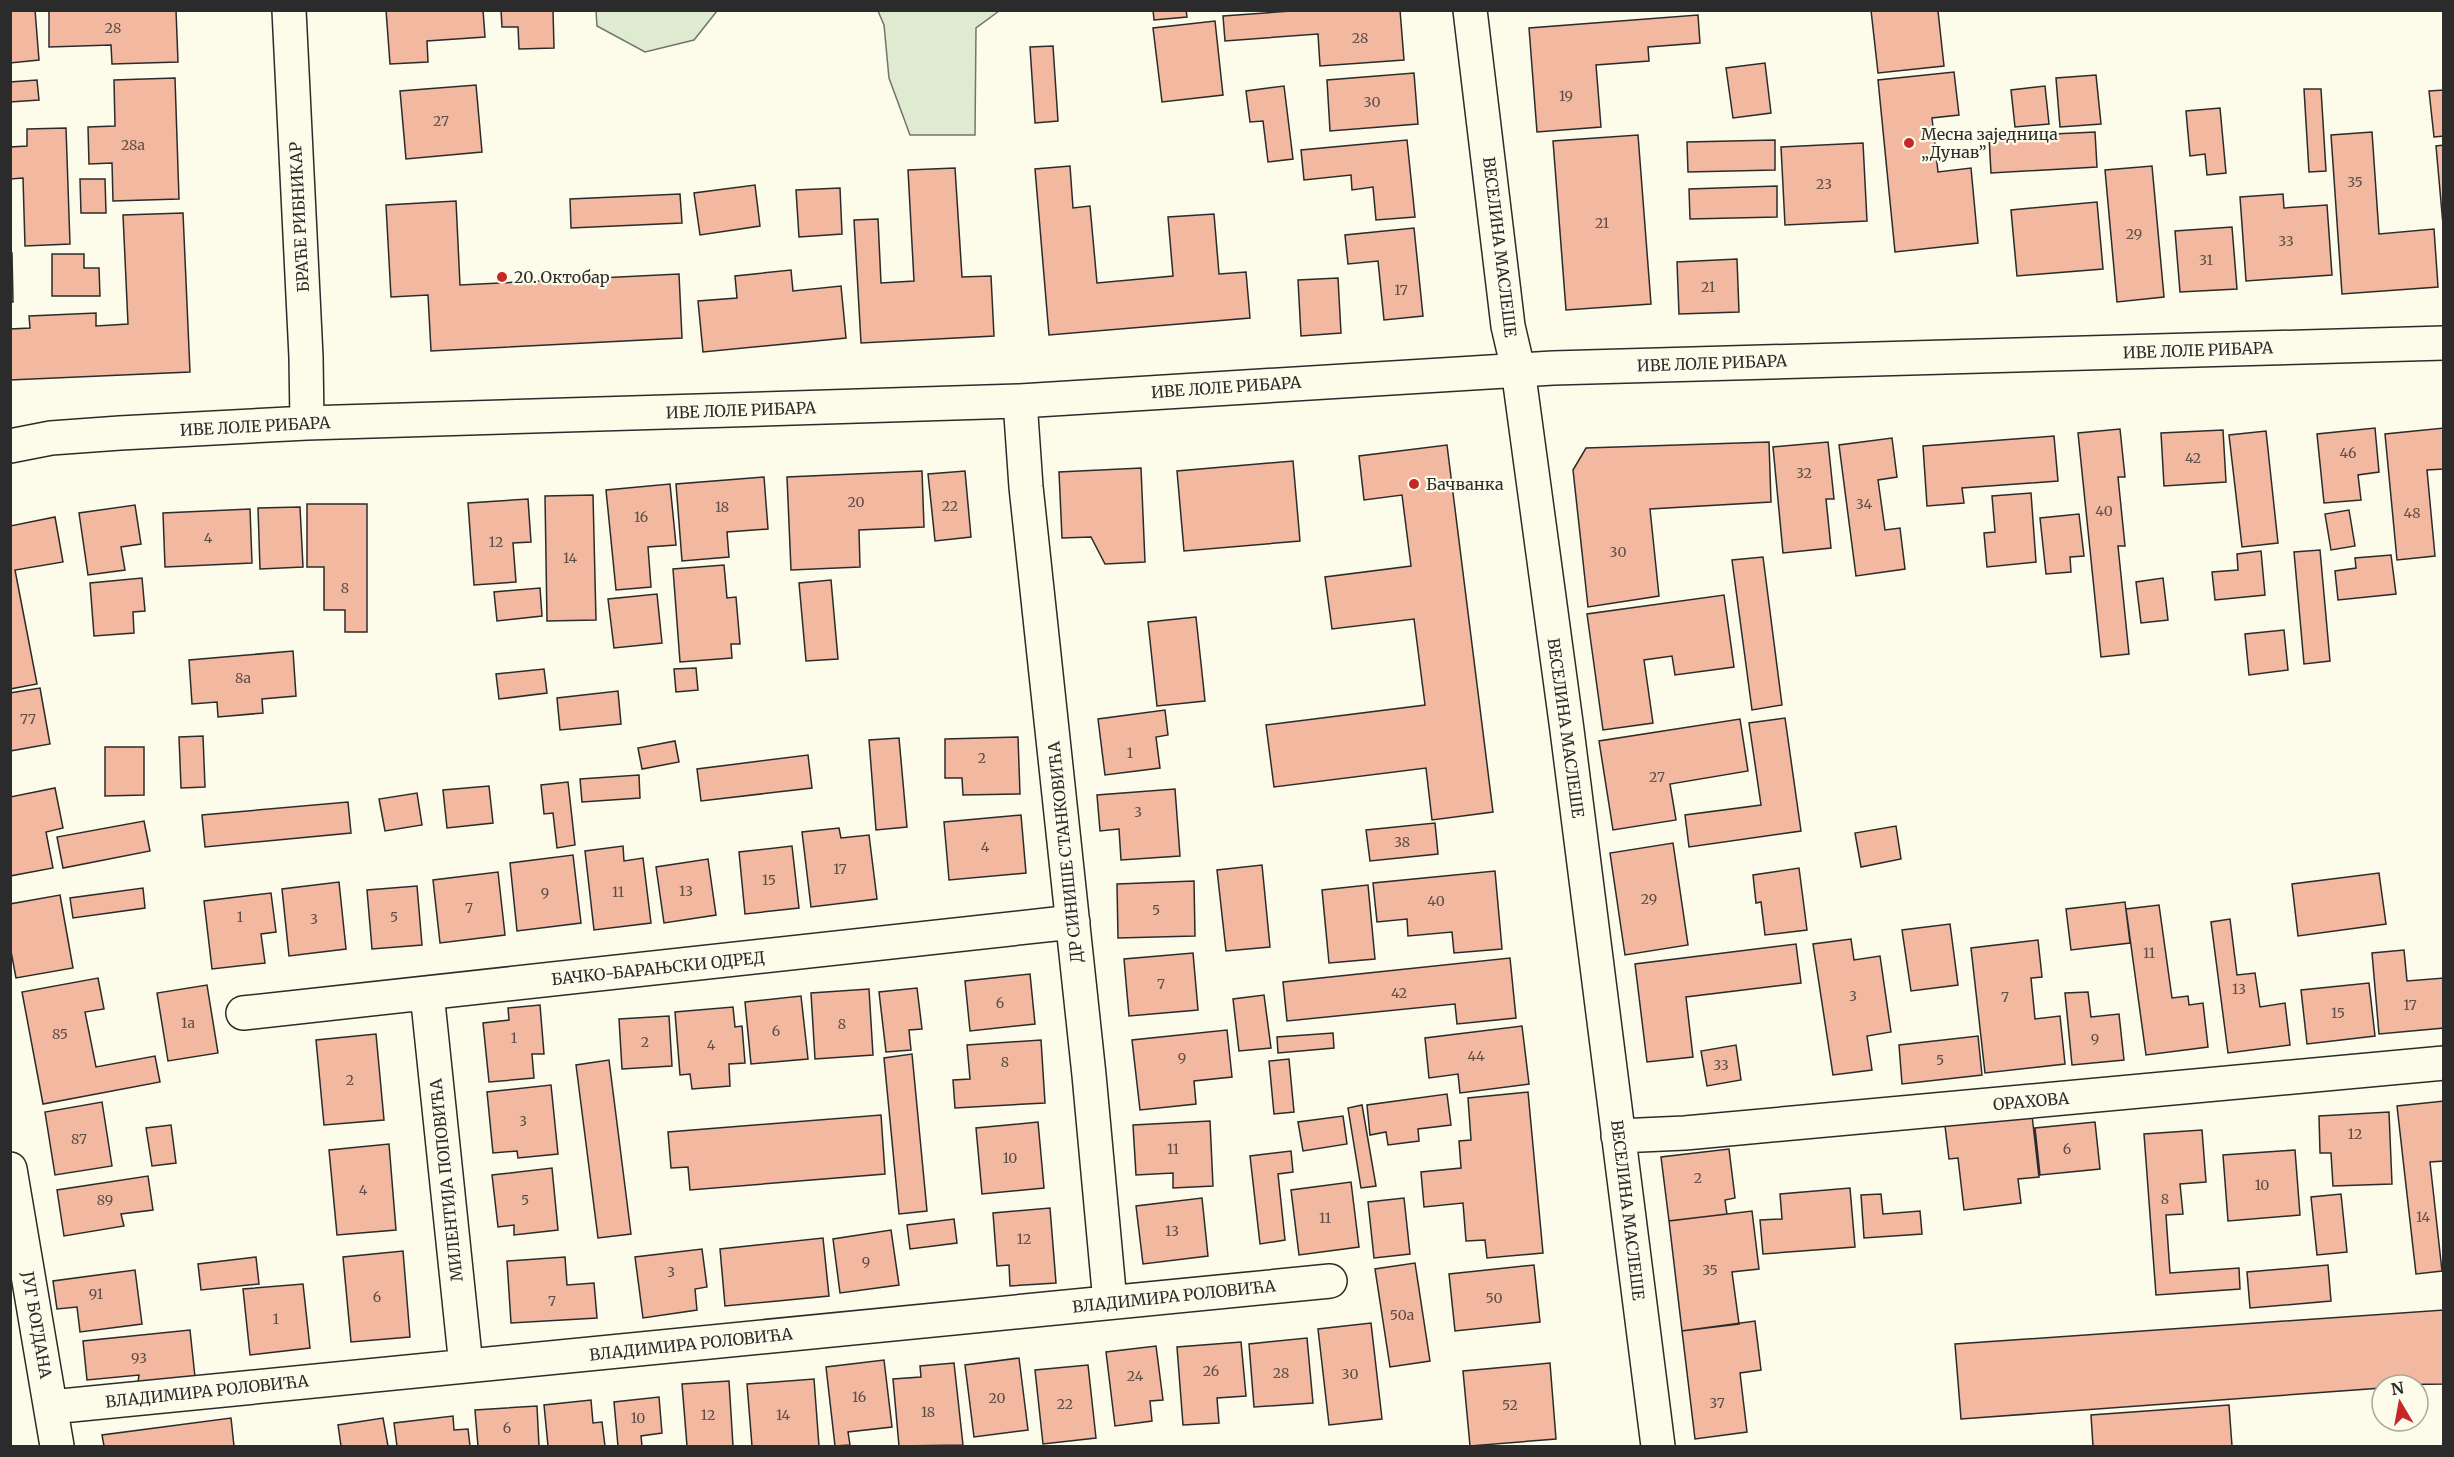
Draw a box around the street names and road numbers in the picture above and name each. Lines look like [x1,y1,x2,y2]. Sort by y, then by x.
street label: БРАЋЕ РИБНИКАР [285,141,313,293]
street label: ВЕСЕЛИНА МАСЛЕШЕ [1479,156,1521,339]
street label: ИВЕ ЛОЛЕ РИБАРА [2122,337,2274,363]
street label: ИВЕ ЛОЛЕ РИБАРА [1636,350,1788,376]
street label: ИВЕ ЛОЛЕ РИБАРА [1150,372,1302,402]
street label: ИВЕ ЛОЛЕ РИБАРА [665,397,817,423]
street label: ИВЕ ЛОЛЕ РИБАРА [179,412,331,440]
street label: ВЕСЕЛИНА МАСЛЕШЕ [1543,637,1589,820]
street label: ДР СИНИШЕ СТАНКОВИЋА [1043,740,1087,964]
street label: БАЧКО-БАРАЊСКИ ОДРЕД [550,947,766,989]
street label: МИЛЕНТИЈА ПОПОВИЋА [425,1077,467,1283]
street label: ОРАХОВА [1992,1088,2071,1114]
street label: ВЕСЕЛИНА МАСЛЕШЕ [1607,1119,1649,1302]
street label: ЈУГ БОГДАНА [18,1269,56,1381]
street label: ВЛАДИМИРА РОЛОВИЋА [1071,1275,1277,1317]
street label: ВЛАДИМИРА РОЛОВИЋА [588,1323,794,1365]
street label: ВЛАДИМИРА РОЛОВИЋА [104,1370,310,1412]

